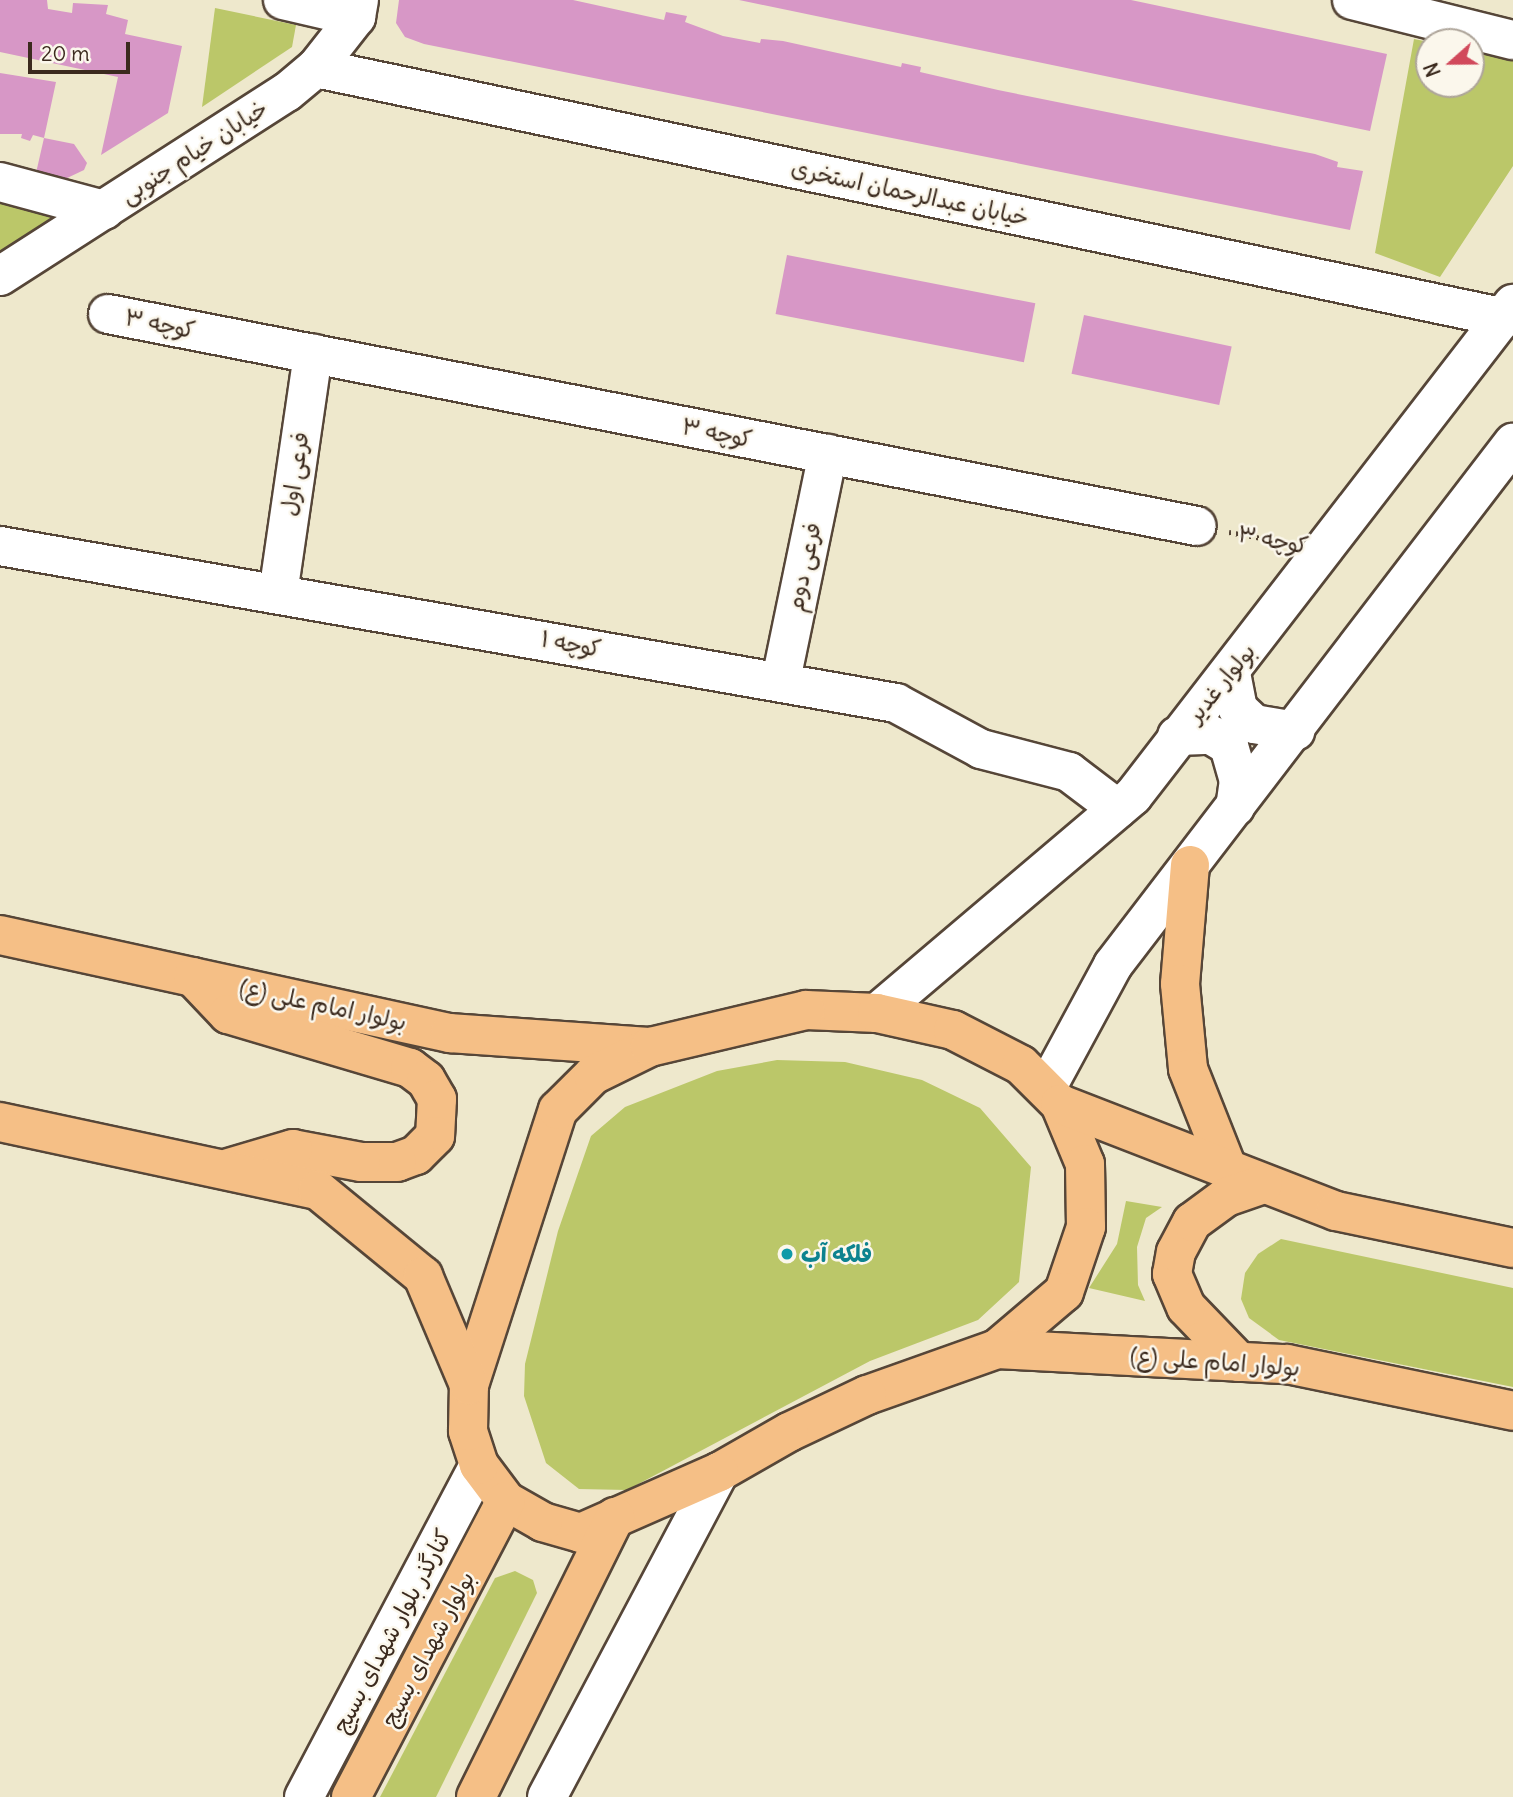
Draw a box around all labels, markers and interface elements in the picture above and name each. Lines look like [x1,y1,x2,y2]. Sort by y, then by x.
scale bar [32,28,133,72]
north arrow [1415,28,1485,98]
text: 20 m [41,40,90,67]
text: N [1419,59,1446,80]
street label: خیابان خیام جنوبی [115,94,273,210]
street label: خیابان عبدالرحمان استخری [789,154,1031,232]
street label: کوچه ۳ [122,304,198,344]
street label: کوچه ۳ [679,413,755,453]
street label: فرعی اول [275,430,315,518]
street label: فرعی دوم [781,520,827,614]
street label: کوچه ۳ [1236,520,1310,560]
street label: کوچه ۱ [539,625,603,663]
street label: بولوار غدیر [1181,638,1261,728]
street label: بولوار امام علی (ع) [237,974,409,1036]
place label: فلکه آب [801,1240,872,1268]
marker: فلکه آب [779,1246,795,1262]
street label: بولوار امام علی (ع) [1129,1342,1301,1382]
street label: کنارگذر بلوار شهدای بسیج [327,1525,457,1737]
street label: بولوار شهدای بسیج [375,1567,481,1731]

